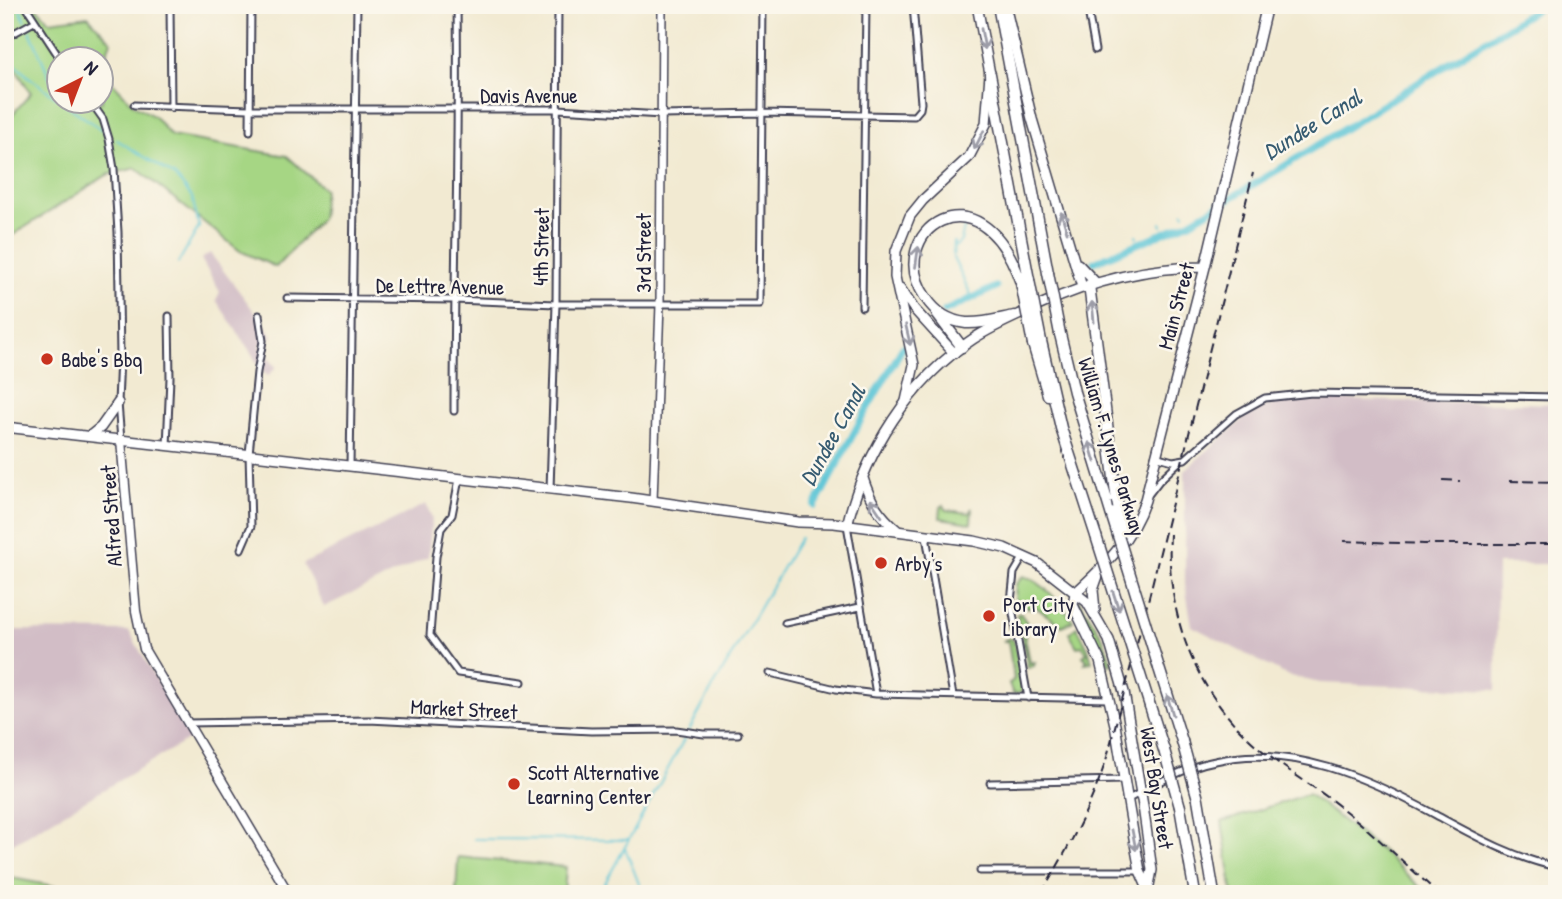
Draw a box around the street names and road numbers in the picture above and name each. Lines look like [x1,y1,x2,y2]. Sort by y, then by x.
street label: Davis Avenue [480,81,578,110]
street label: 4th Street [526,207,556,286]
street label: 3rd Street [629,213,658,293]
street label: Main Street [1151,259,1202,353]
street label: De Lettre Avenue [376,270,504,302]
street label: William F. Lynes Parkway [1071,354,1153,540]
street label: Alfred Street [93,463,129,568]
street label: Market Street [410,692,519,726]
street label: West Bay Street [1133,725,1181,852]

